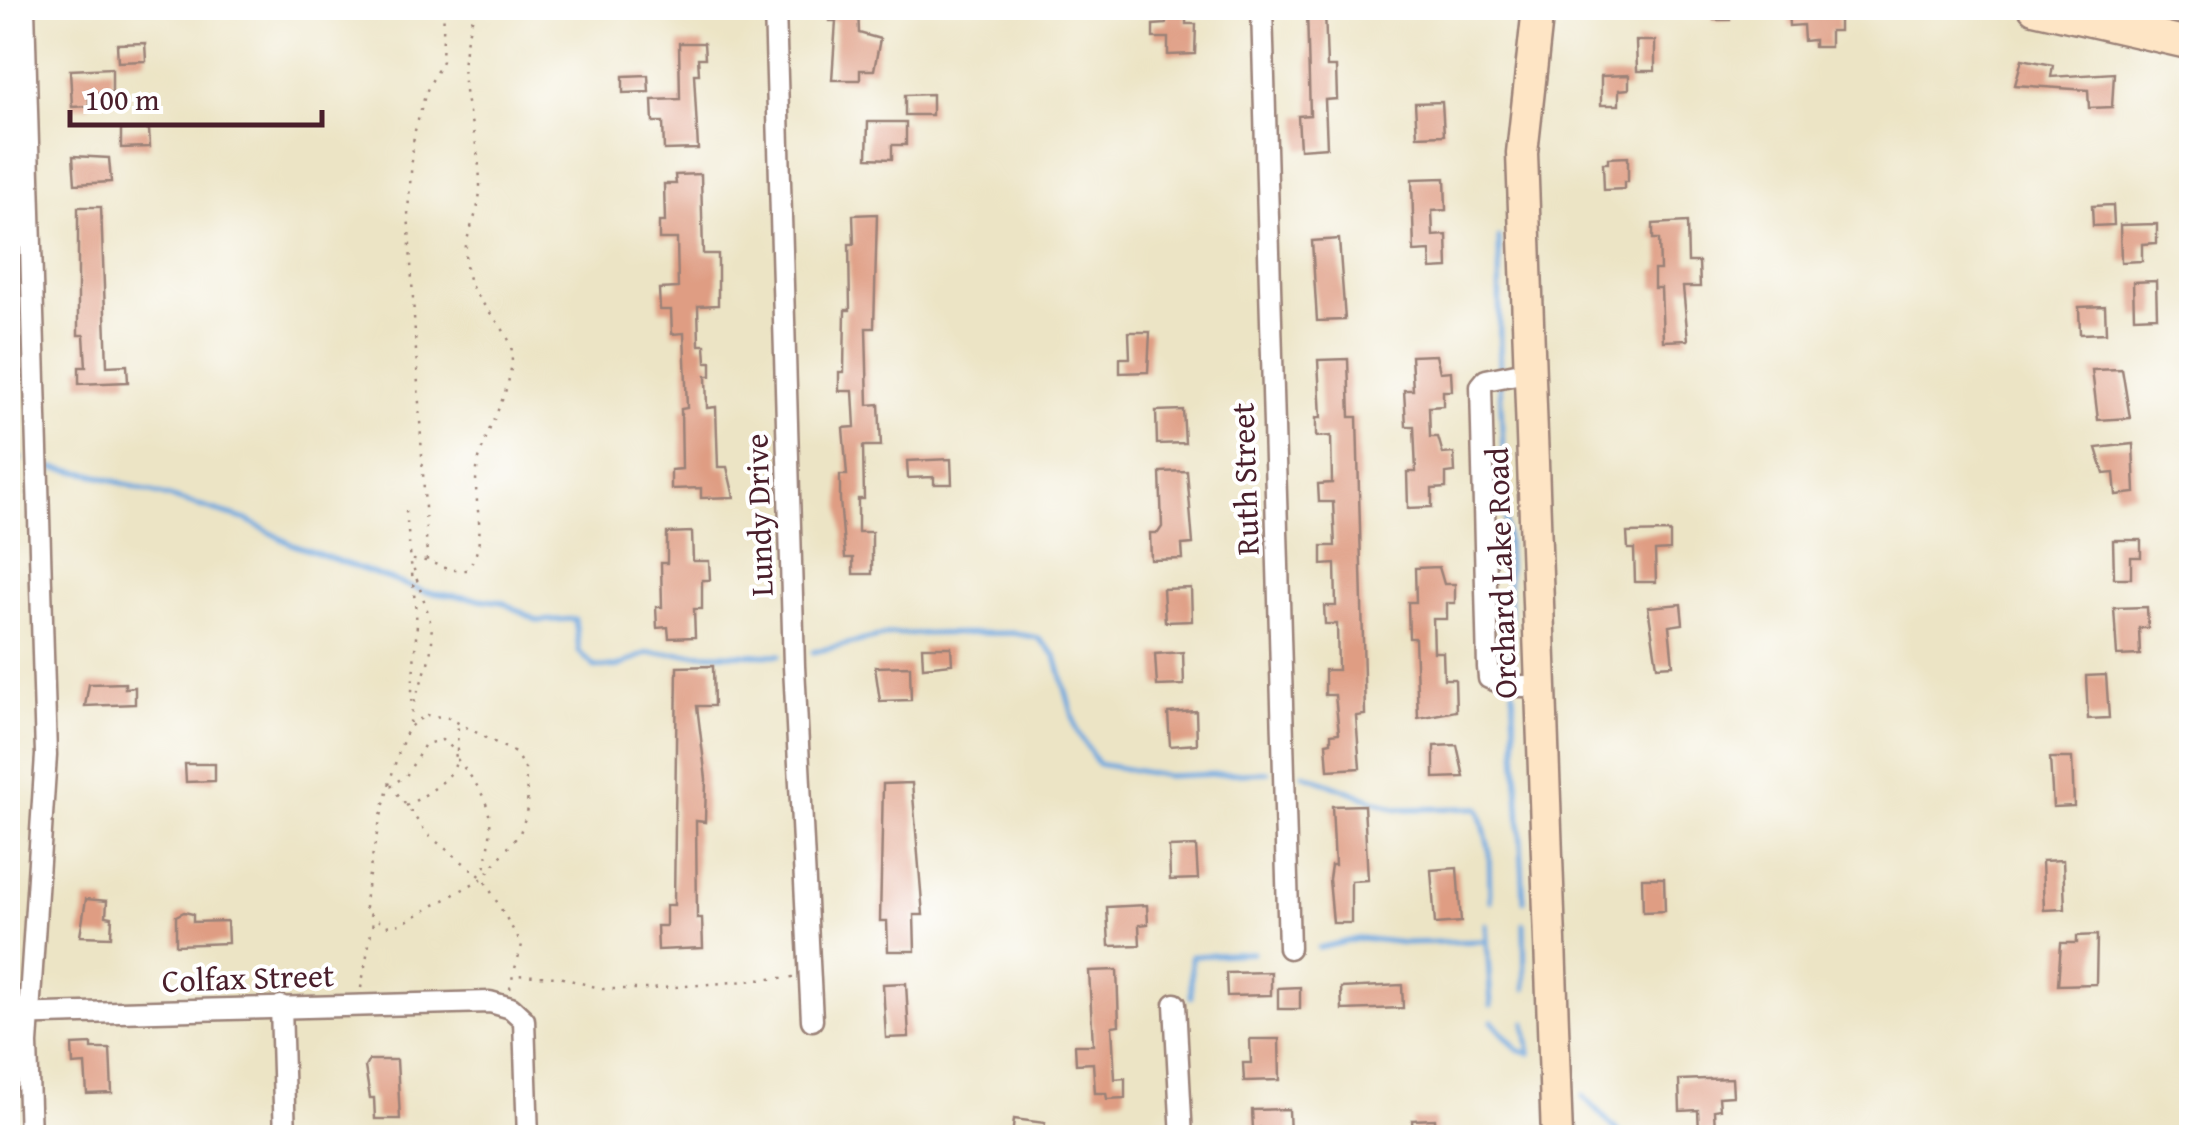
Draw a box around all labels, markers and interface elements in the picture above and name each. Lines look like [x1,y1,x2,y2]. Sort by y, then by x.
scale bar [70,65,322,127]
text: 100 m [85,77,160,121]
street label: Ruth Street [1218,402,1271,556]
street label: Lundy Drive [732,433,785,597]
street label: Orchard Lake Road [1473,447,1528,699]
street label: Colfax Street [161,951,335,1004]

